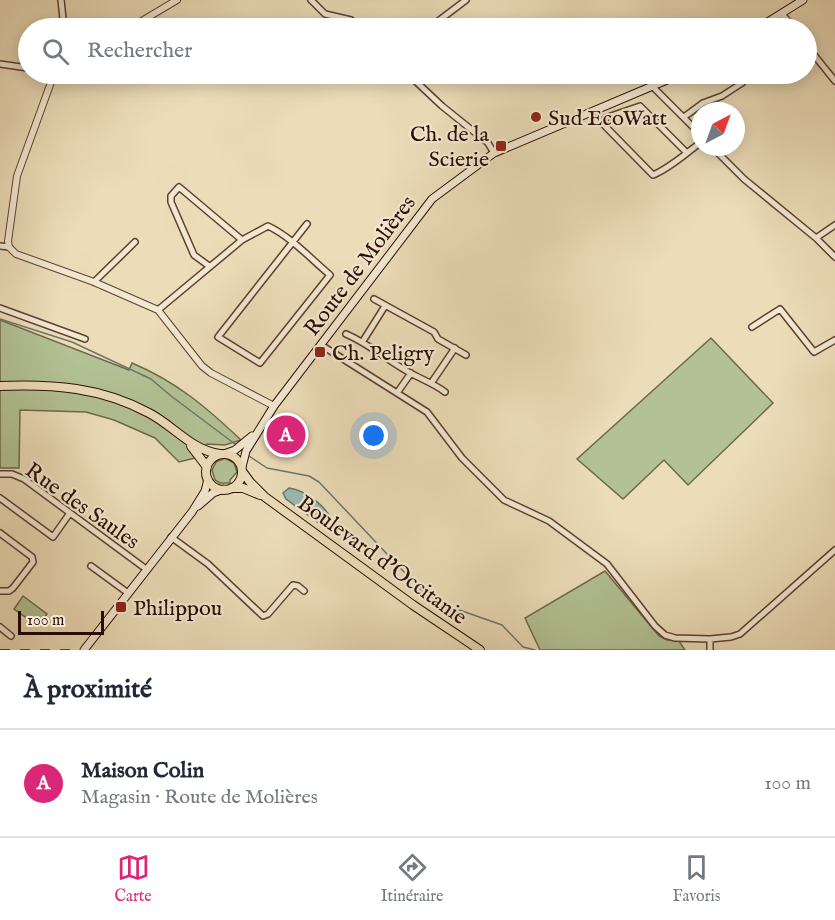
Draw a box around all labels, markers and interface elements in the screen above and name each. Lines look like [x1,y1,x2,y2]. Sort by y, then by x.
search box [18,18,817,84]
icon: search [39,35,72,68]
text: Rechercher [87,37,192,65]
north arrow [691,102,745,156]
place label: Sud EcoWatt [548,105,667,133]
marker: Sud EcoWatt [529,110,543,124]
place label: Ch. de la Scierie [410,121,489,174]
marker: Ch. de la Scierie [494,139,508,153]
street label: Route de Molières [299,190,423,342]
place label: Ch. Peligry [332,340,434,368]
marker: Ch. Peligry [313,345,327,359]
pin: A [266,412,306,458]
your location [359,421,388,450]
street label: Rue des Saules [19,457,144,556]
street label: Boulevard d'Occitanie [292,490,472,632]
place label: Philippou [133,595,222,623]
marker: Philippou [114,600,128,614]
scale bar [18,608,104,636]
text: 100 m [27,611,64,631]
text: À proximité [24,673,152,706]
text: Maison Colin [81,757,204,785]
text: A [37,771,50,796]
text: 100 m [764,771,811,796]
text: Magasin · Route de Molières [81,785,318,810]
tab: Carte [115,851,152,907]
tab: Itinéraire [381,851,443,907]
tab: Favoris [672,851,720,907]

